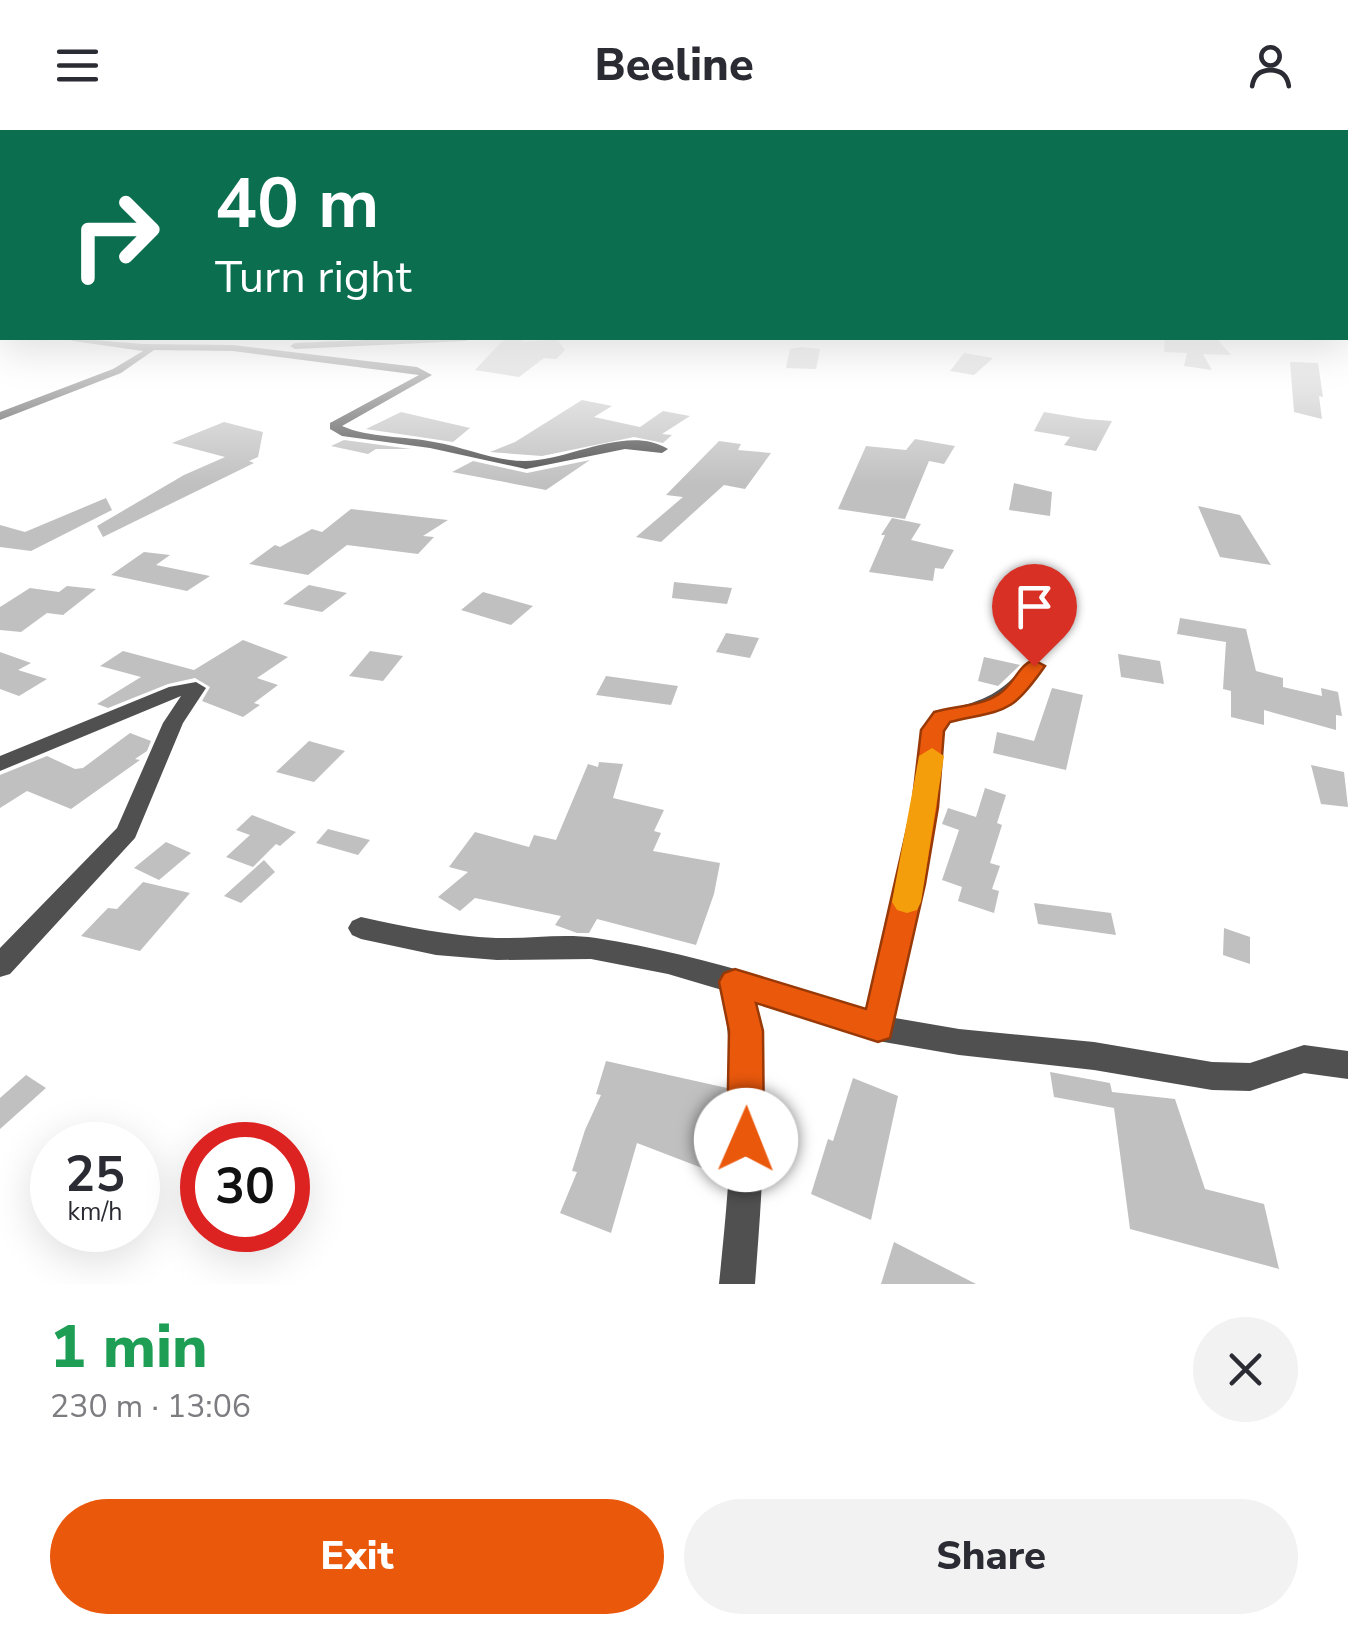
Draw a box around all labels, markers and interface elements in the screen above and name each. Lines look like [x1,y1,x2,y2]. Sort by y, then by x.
text: Beeline [594,35,754,96]
icon: menu [50,38,105,93]
icon: person [1243,38,1298,93]
text: 40 m [215,156,379,252]
icon: right [50,170,180,300]
text: Turn right [215,247,412,308]
pin [992,564,1077,667]
icon: arrive [1007,579,1062,634]
position arrow [694,1088,798,1192]
speed limit sign: 30 [180,1122,310,1252]
text: 25 [65,1140,125,1209]
text: km/h [67,1195,123,1229]
text: 1 min [50,1306,208,1388]
button: close [1193,1317,1298,1422]
text: 230 m · 13:06 [50,1385,251,1428]
button: Exit [50,1499,664,1614]
button: Share [684,1499,1298,1614]

